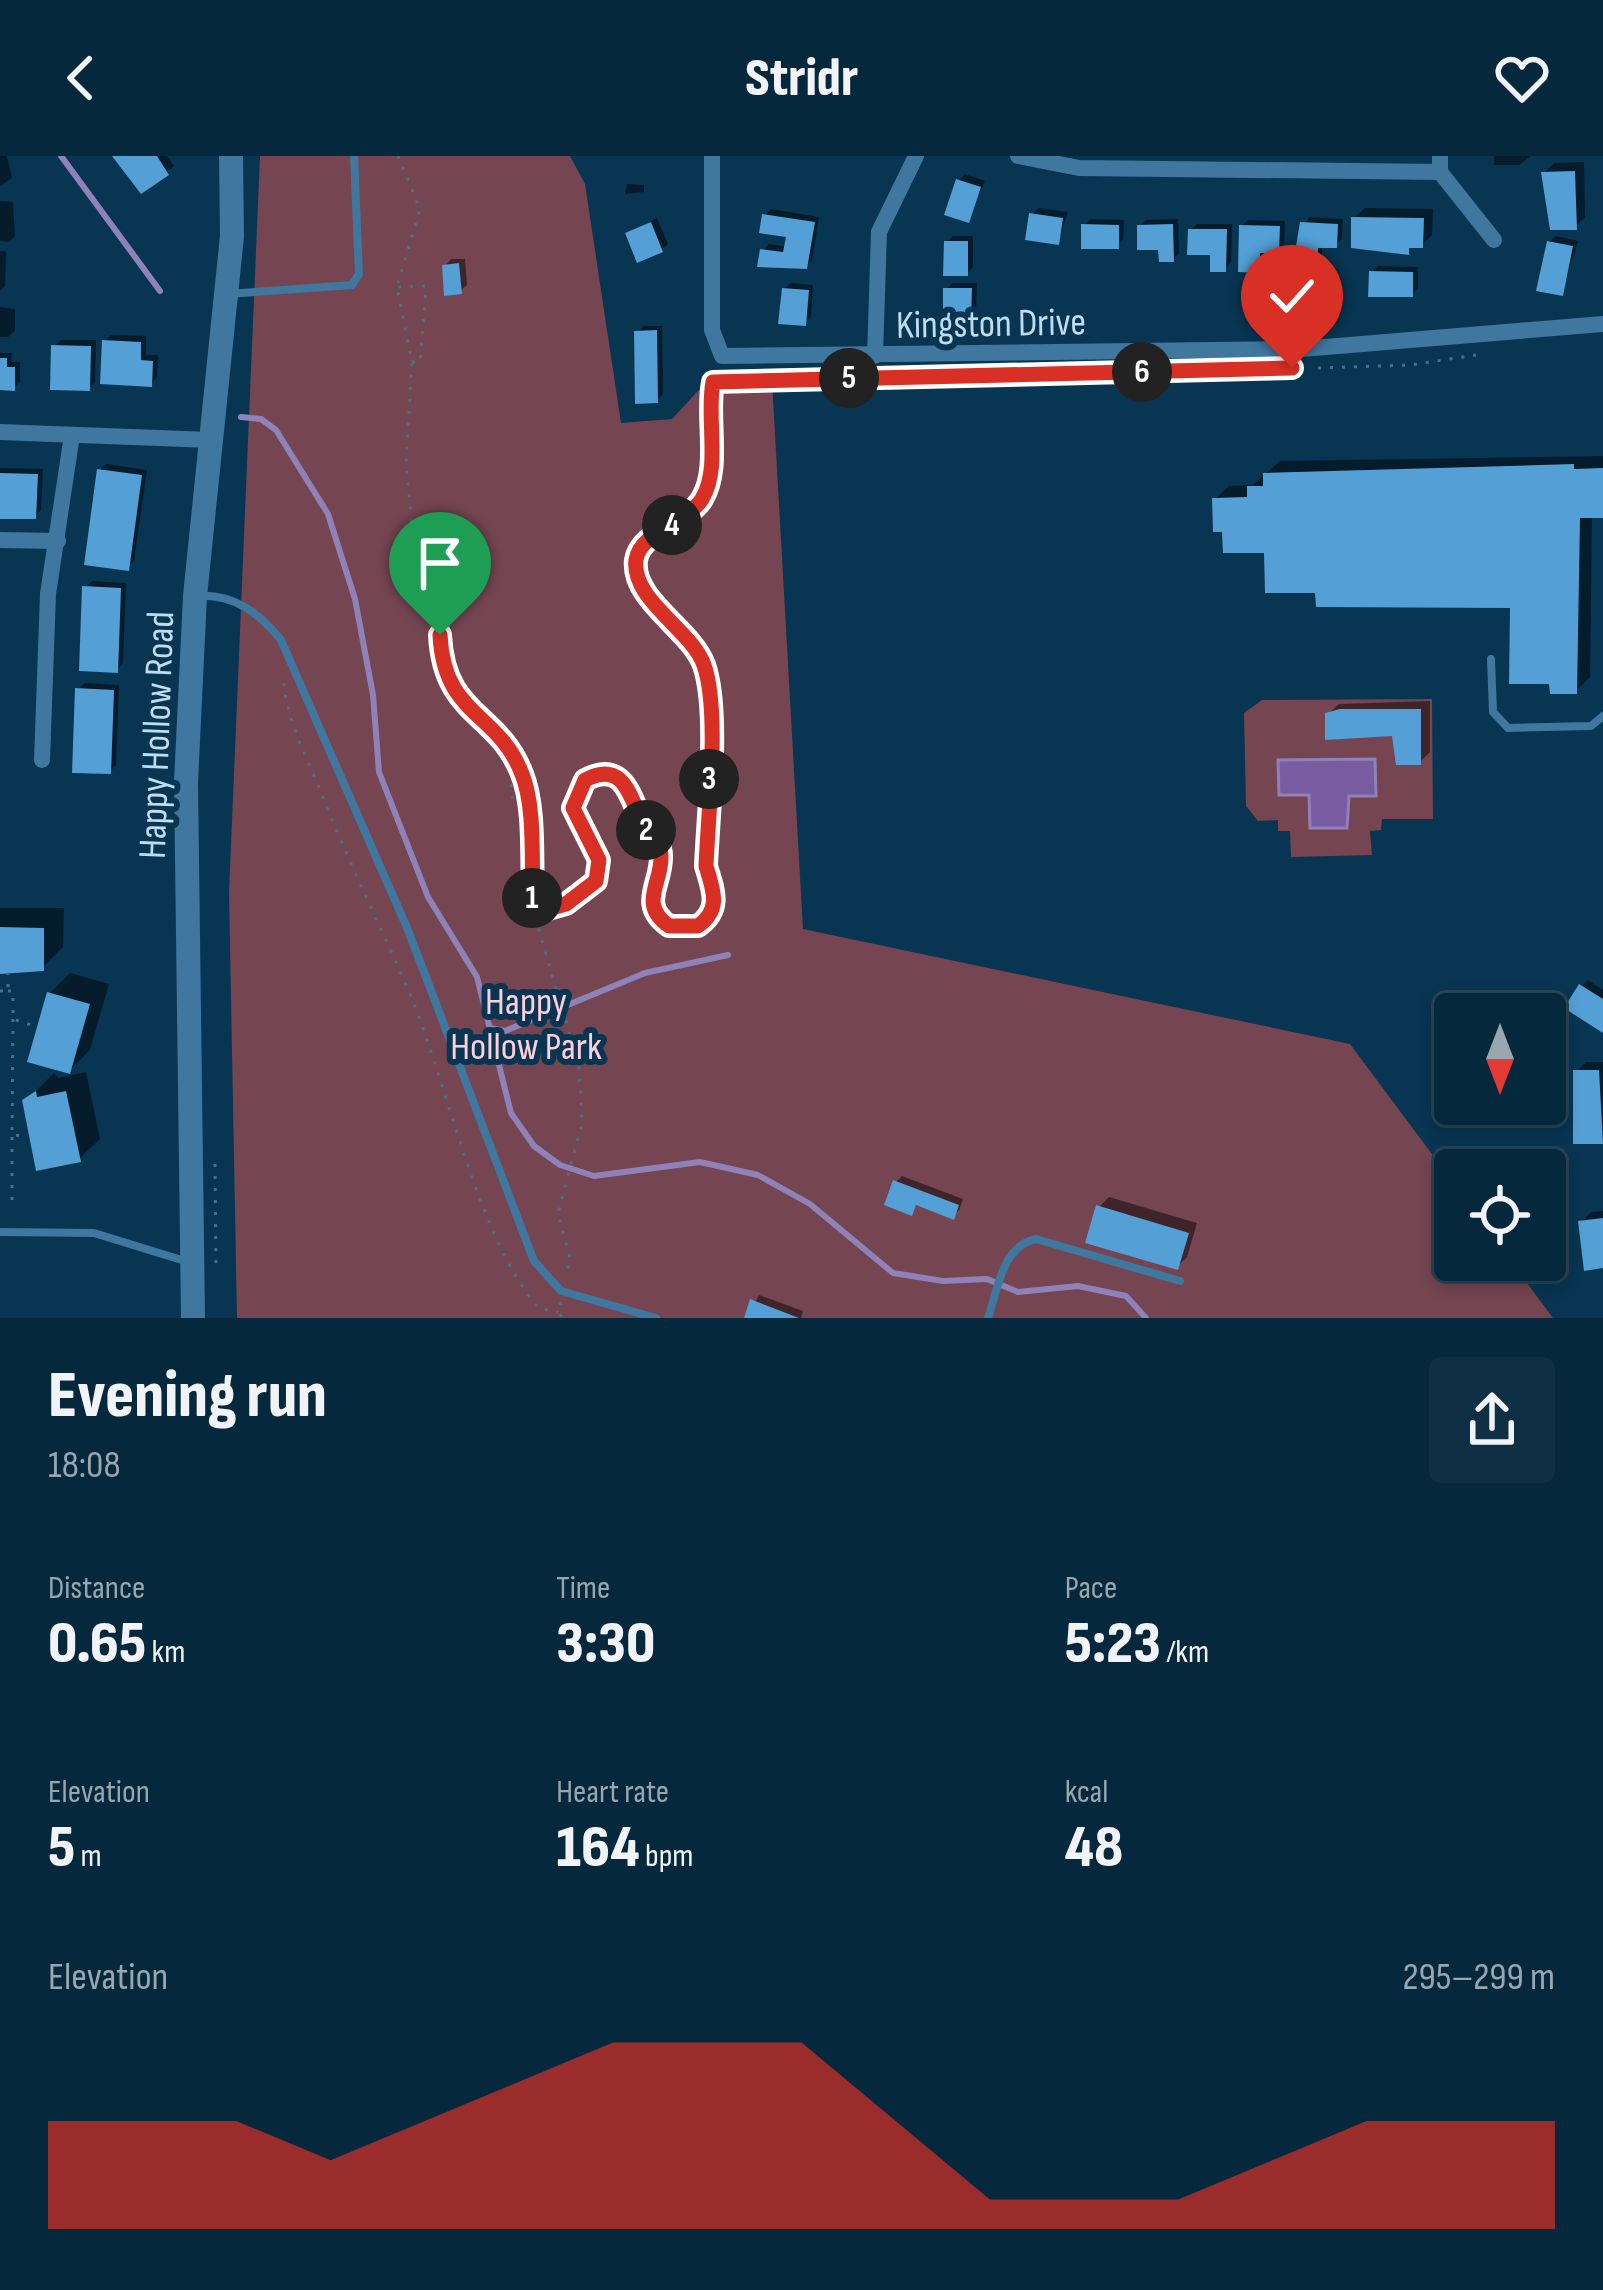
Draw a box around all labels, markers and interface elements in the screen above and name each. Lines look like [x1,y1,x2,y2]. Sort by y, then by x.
icon: back [48,45,114,111]
icon: heart [1489,45,1555,111]
text: Stridr [745,46,858,111]
pin [1241,245,1343,368]
icon: check [1259,263,1325,329]
street label: Kingston Drive [896,299,1086,350]
pin: 6 [1112,342,1172,402]
pin: 5 [819,348,879,408]
text: 6 [1134,352,1150,392]
text: 5 [842,358,856,398]
pin: 4 [642,495,702,555]
text: 4 [664,505,680,545]
pin [389,512,491,635]
icon: arrive [407,530,473,596]
street label: Happy Hollow Road [130,611,185,860]
pin: 3 [679,749,739,809]
text: 3 [702,759,716,799]
pin: 2 [616,800,676,860]
text: 2 [639,810,653,850]
pin: 1 [502,868,562,928]
text: 1 [526,878,538,918]
park label: Happy Hollow Park [450,979,602,1071]
north arrow [1434,993,1566,1125]
map controls [1434,993,1566,1281]
button: locate [1434,1149,1566,1281]
text: Evening run [48,1357,327,1436]
button: share [1429,1357,1555,1483]
text: 18:08 [48,1442,121,1489]
text: Distance [48,1568,145,1608]
text: Time [556,1568,610,1608]
text: Pace [1065,1568,1117,1608]
text: 0.65 [48,1608,146,1680]
text: 3:30 [556,1608,655,1680]
text: 5:23 [1065,1608,1161,1680]
text: km [146,1632,185,1672]
text: /km [1161,1632,1209,1672]
text: Elevation [48,1772,150,1812]
text: Heart rate [556,1772,669,1812]
text: kcal [1065,1772,1108,1812]
text: 5 [48,1812,75,1884]
text: 164 [556,1812,640,1884]
text: 48 [1065,1812,1123,1884]
text: m [75,1836,102,1876]
text: bpm [640,1836,694,1876]
text: Elevation [48,1954,168,2001]
text: 295–299 m [1402,1954,1555,2001]

